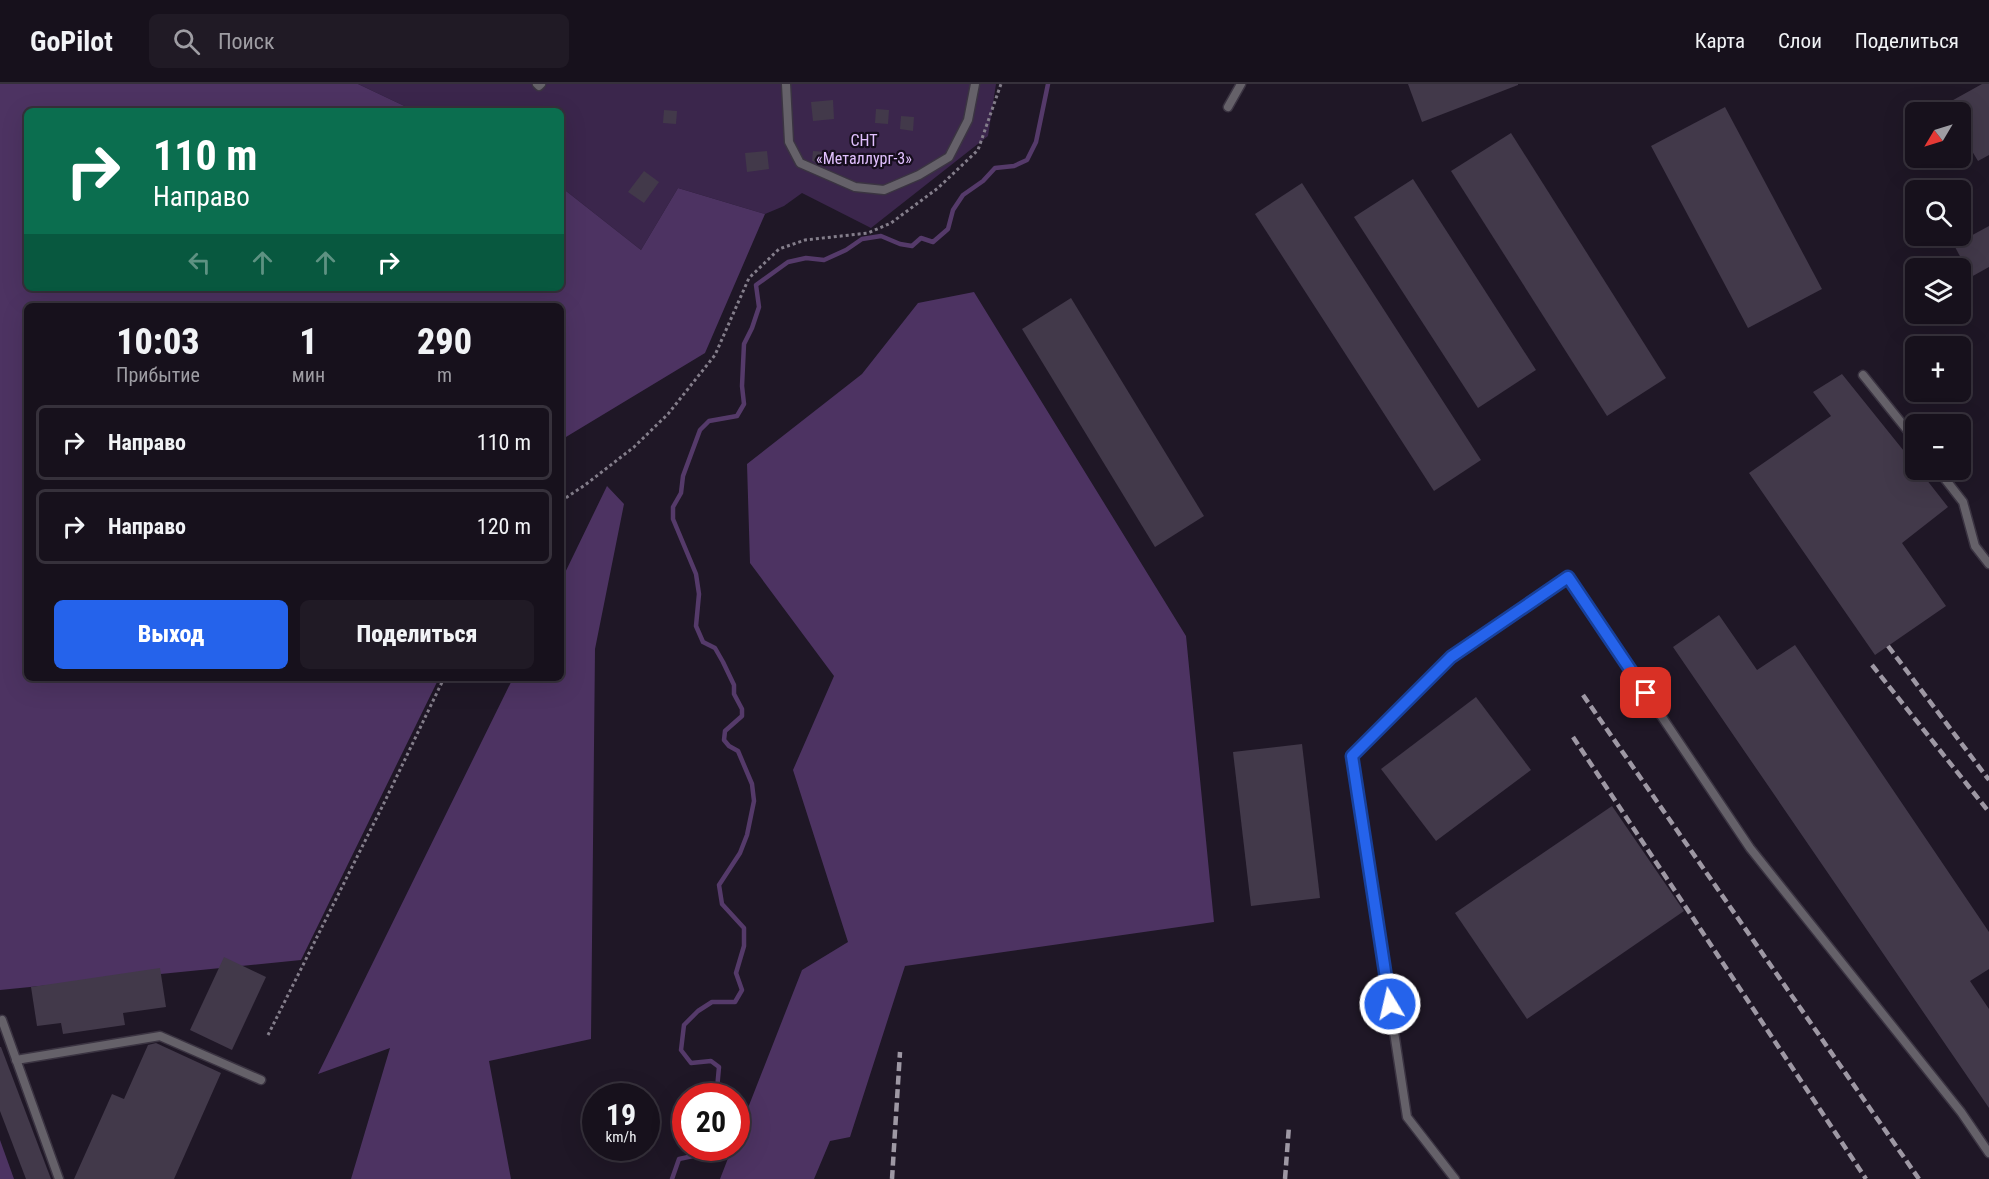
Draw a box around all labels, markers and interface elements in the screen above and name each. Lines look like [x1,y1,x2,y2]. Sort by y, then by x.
search box [149,14,569,68]
text: GoPilot [30,25,113,58]
icon: search [170,25,203,58]
text: Поиск [218,29,275,54]
text: Карта [1695,29,1745,53]
text: Слои [1778,29,1822,53]
text: Поделиться [1855,29,1959,53]
north arrow [1905,102,1971,168]
map controls [1905,102,1971,480]
text: 110 m [153,131,258,180]
park label: СНТ «Металлург-3» [816,131,912,168]
icon: right [54,132,132,210]
button: search [1905,180,1971,246]
text: Направо [153,181,250,213]
icon: left [183,246,216,279]
icon: ahead [246,246,279,279]
icon: ahead [309,246,342,279]
icon: right [372,246,405,279]
button: layers [1905,258,1971,324]
text: 10:03 [116,321,200,363]
text: 1 [299,321,318,363]
text: 290 [417,321,472,363]
button: + [1905,336,1971,402]
text: Прибытие [116,363,200,387]
text: мин [292,363,325,387]
text: m [437,363,452,387]
button: − [1905,414,1971,480]
icon: right [57,426,90,459]
text: Направо [108,430,186,455]
text: 110 m [477,430,531,455]
icon: right [57,510,90,543]
text: Направо [108,514,186,539]
text: 120 m [477,514,531,539]
button: Выход [54,600,288,669]
button: Поделиться [300,600,534,669]
pin [1620,667,1671,718]
icon: arrive [1629,676,1662,709]
position arrow [1358,972,1422,1036]
speed limit sign: 20 [672,1083,750,1161]
text: 19 [606,1097,636,1132]
text: km/h [606,1128,636,1146]

